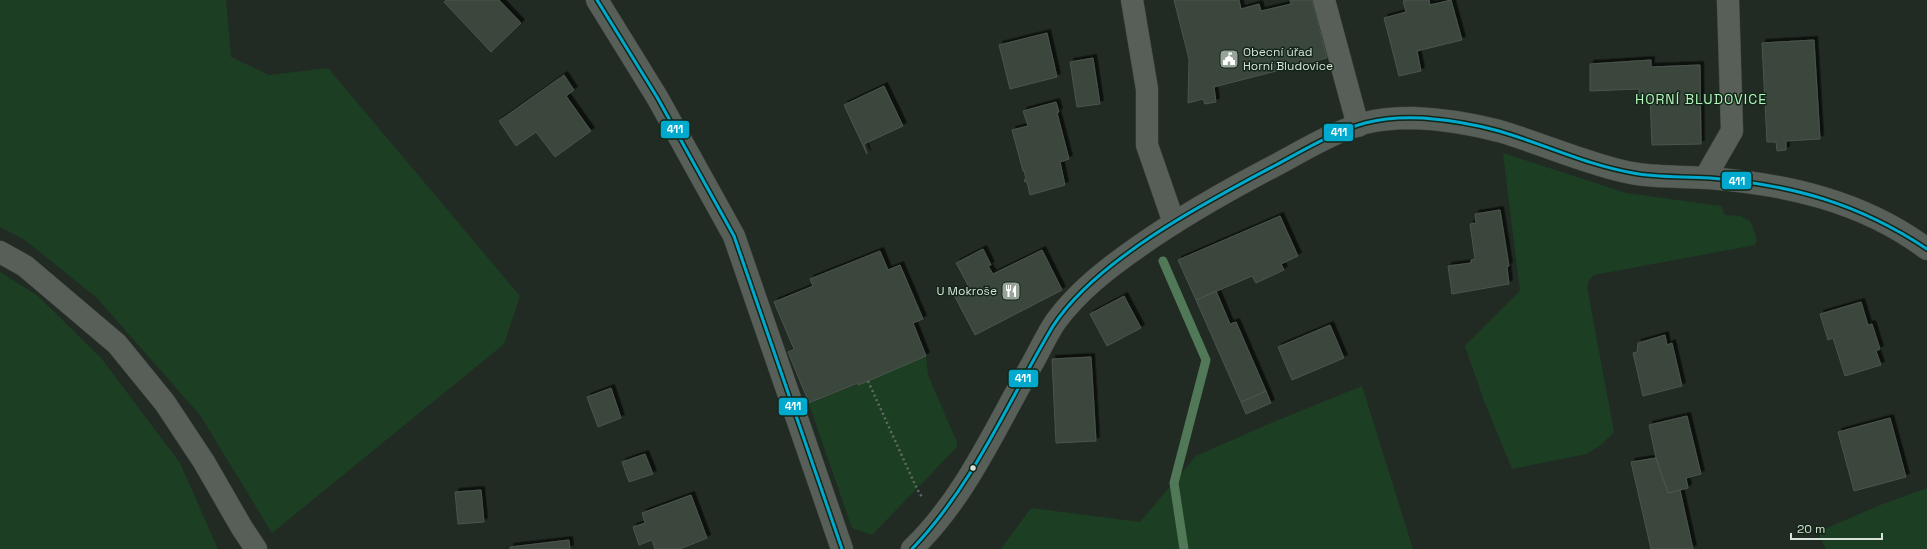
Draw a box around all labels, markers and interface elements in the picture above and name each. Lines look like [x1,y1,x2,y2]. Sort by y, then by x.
place label: Obecní úřad Horní Bludovice [1243,44,1333,74]
public building icon: Obecní úřad Horní Bludovice [1218,48,1240,70]
district label: HORNÍ BLUDOVICE [1635,90,1767,108]
line badge: 411 [660,120,690,139]
text: 411 [667,122,683,136]
line badge: 411 [1323,123,1354,142]
text: 411 [1331,125,1347,139]
line badge: 411 [1721,171,1752,190]
text: 411 [1729,174,1745,188]
restaurant icon: U Mokroše [1000,280,1022,302]
place label: U Mokroše [937,283,997,299]
line badge: 411 [1008,369,1039,388]
text: 411 [1015,371,1031,385]
line badge: 411 [778,397,808,416]
text: 411 [785,399,801,413]
unlabelled marker [968,463,978,473]
scale bar [1791,515,1882,541]
text: 20 m [1797,521,1825,537]

